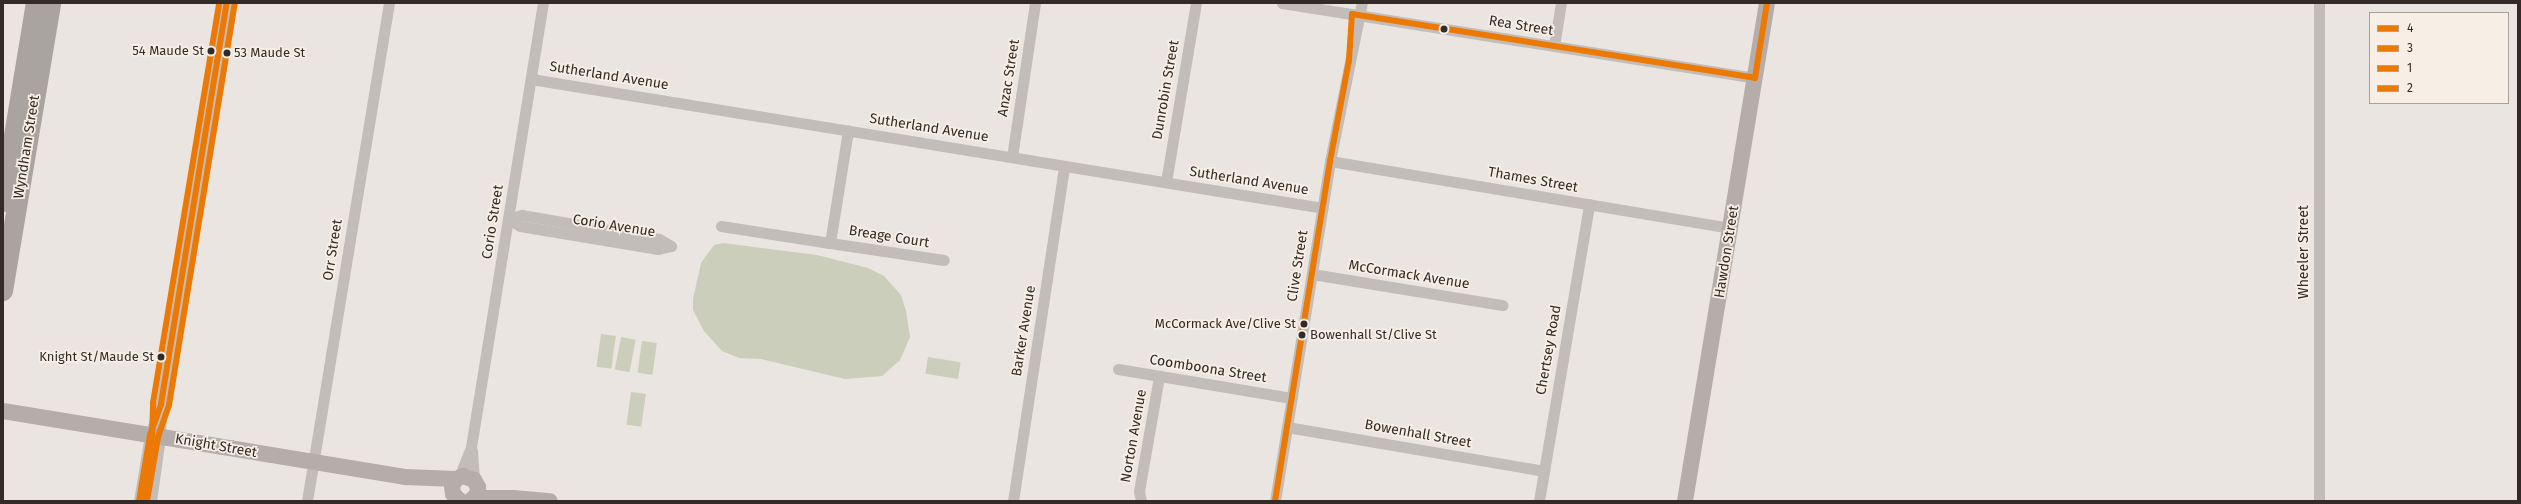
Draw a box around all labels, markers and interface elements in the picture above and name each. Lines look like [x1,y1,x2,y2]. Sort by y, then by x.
legend [2369,12,2509,104]
street label: Rea Street [1488,13,1554,39]
text: 4 [2407,21,2413,35]
unlabelled marker [1439,24,1449,34]
street label: Anzac Street [995,38,1023,118]
street label: Dunrobin Street [1149,39,1183,141]
text: 3 [2407,41,2413,55]
place label: 54 Maude St [132,43,204,59]
place label: 53 Maude St [234,45,305,61]
marker: 54 Maude St [206,46,216,56]
marker: 53 Maude St [222,48,232,58]
street label: Sutherland Avenue [548,58,670,94]
text: 1 [2407,61,2412,75]
text: 2 [2407,81,2413,95]
street label: Wyndham Street [11,94,43,200]
street label: Sutherland Avenue [868,110,990,146]
street label: Sutherland Avenue [1188,163,1310,199]
street label: Thames Street [1487,164,1579,196]
street label: Corio Street [479,184,507,260]
street label: Hawdon Street [1711,204,1743,300]
street label: Wheeler Street [2296,205,2312,299]
street label: Corio Avenue [571,211,657,241]
street label: Orr Street [320,218,346,282]
street label: Breage Court [848,222,930,252]
street label: Clive Street [1284,229,1312,303]
street label: McCormack Avenue [1347,257,1471,293]
street label: Barker Avenue [1009,284,1039,378]
street label: Chertsey Road [1533,304,1565,396]
place label: McCormack Ave/Clive St [1155,316,1296,332]
marker: McCormack Ave/Clive St [1299,319,1309,329]
place label: Bowenhall St/Clive St [1310,327,1437,343]
marker: Bowenhall St/Clive St [1297,330,1307,340]
place label: Knight St/Maude St [39,349,154,365]
street label: Coomboona Street [1148,351,1268,387]
marker: Knight St/Maude St [156,352,166,362]
street label: Norton Avenue [1118,388,1150,484]
street label: Bowenhall Street [1363,416,1473,452]
street label: Knight Street [174,431,258,461]

